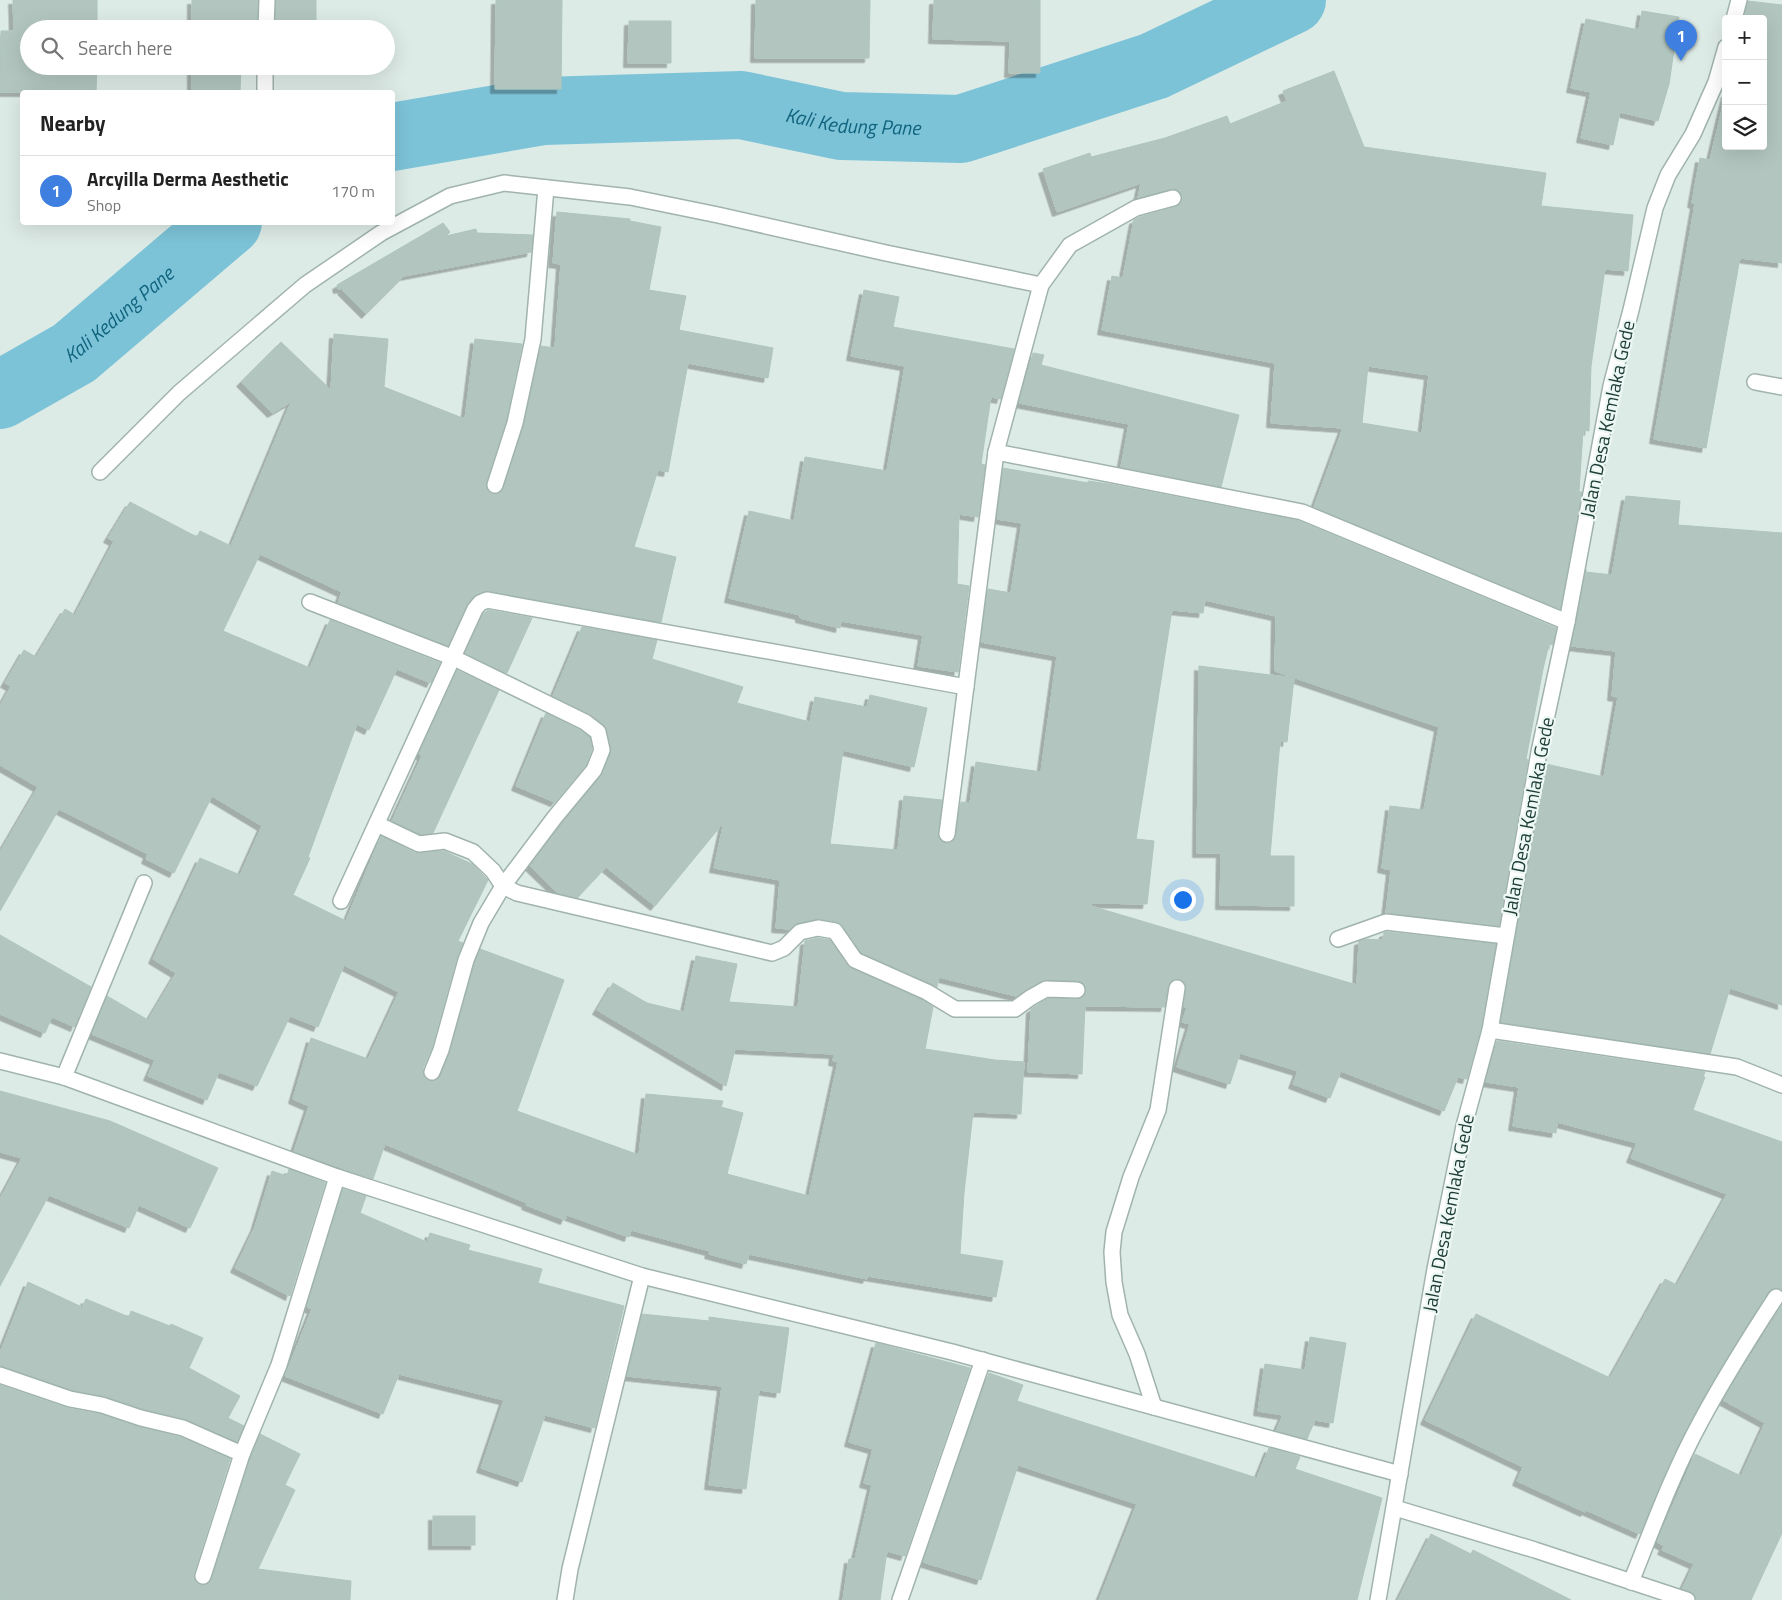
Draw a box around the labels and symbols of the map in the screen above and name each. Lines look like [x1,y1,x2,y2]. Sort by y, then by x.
pin: 1 [1665,20,1697,61]
water label: Kali Kedung Pane [783,99,923,143]
water label: Kali Kedung Pane [58,257,182,371]
street label: Jalan Desa Kemlaka Gede [1571,317,1642,520]
street label: Jalan Desa Kemlaka Gede [1494,714,1561,917]
your location [1170,887,1196,913]
street label: Jalan Desa Kemlaka Gede [1414,1111,1481,1314]

